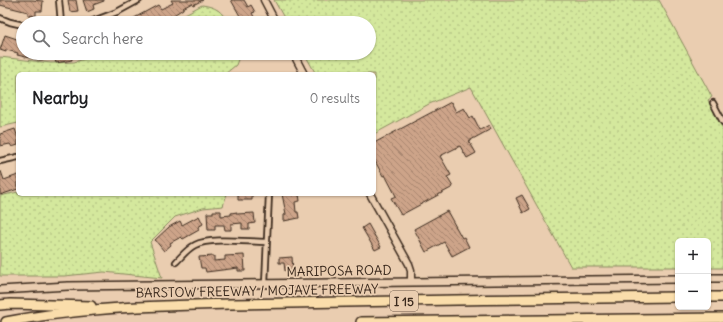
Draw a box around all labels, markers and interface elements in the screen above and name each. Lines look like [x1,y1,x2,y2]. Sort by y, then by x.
search box [16,16,376,60]
icon: search [30,27,52,49]
text: Search here [62,29,143,48]
text: Nearby [32,87,88,109]
text: 0 results [310,90,360,107]
map controls [675,238,711,310]
button: + [675,238,711,274]
street label: MARIPOSA ROAD [286,262,392,280]
button: − [675,274,711,310]
street label: BARSTOW FREEWAY / MOJAVE FREEWAY [135,280,379,302]
road number: I 15 [390,291,418,311]

